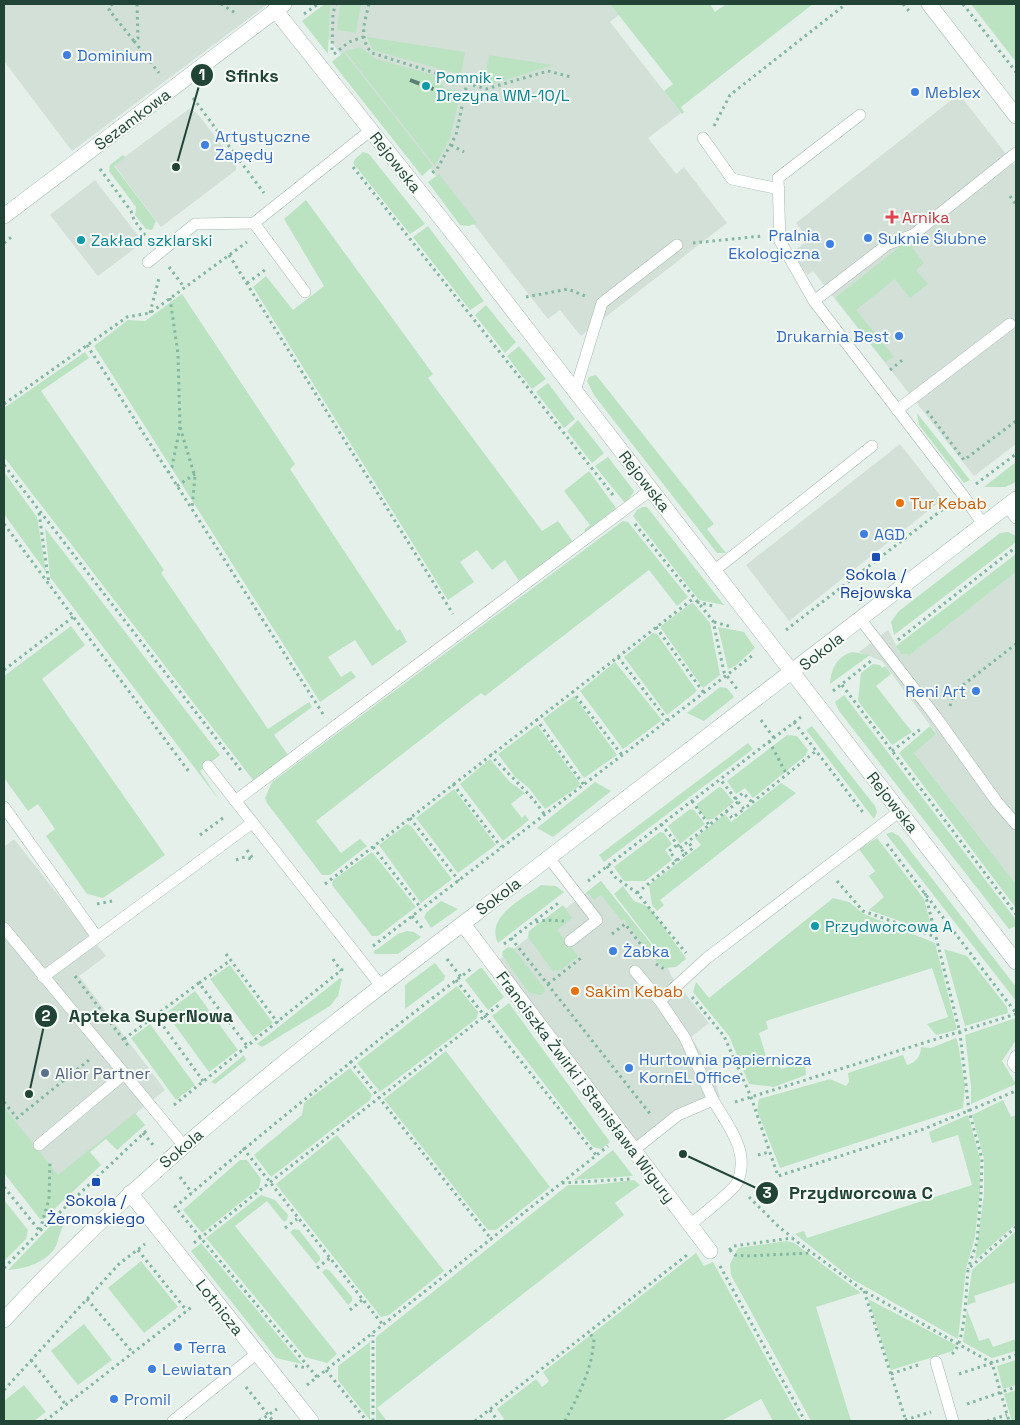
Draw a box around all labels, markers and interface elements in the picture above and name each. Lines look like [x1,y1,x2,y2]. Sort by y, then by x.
place label: Dominium [77,45,152,66]
marker: Dominium [61,49,73,61]
callout: Sfinks [190,59,288,92]
text: Sfinks [225,64,279,87]
text: 1 [199,65,205,84]
place label: Pomnik - Drezyna WM-10/L [436,67,570,106]
marker: Pomnik - Drezyna WM-10/L [420,80,432,92]
place label: Meblex [925,82,981,103]
street label: Sezamkowa [90,84,175,155]
marker: Meblex [909,86,921,98]
place label: Artystyczne Zapędy [215,126,311,165]
street label: Rejowska [365,127,426,197]
marker: Artystyczne Zapędy [199,139,211,151]
place label: Arnika [902,207,949,228]
marker: Arnika [886,211,898,223]
place label: Pralnia Ekologiczna [728,225,820,264]
place label: Suknie Ślubne [878,228,987,249]
place label: Zakład szklarski [91,230,212,251]
marker: Suknie Ślubne [862,232,874,244]
marker: Zakład szklarski [75,234,87,246]
marker: Pralnia Ekologiczna [824,238,836,250]
place label: Drukarnia Best [776,326,889,347]
marker: Drukarnia Best [893,330,905,342]
street label: Rejowska [614,446,675,516]
place label: Tur Kebab [910,493,987,514]
marker: Tur Kebab [894,497,906,509]
place label: AGD [874,524,905,545]
marker: AGD [858,528,870,540]
marker: Sokola / Rejowska [870,551,882,563]
place label: Sokola / Rejowska [840,564,912,603]
street label: Sokola [795,627,848,675]
place label: Reni Art [905,681,966,702]
marker: Reni Art [970,685,982,697]
street label: Rejowska [862,767,923,837]
street label: Sokola [472,873,525,920]
place label: Przydworcowa A [825,916,953,937]
marker: Przydworcowa A [809,920,821,932]
place label: Żabka [623,941,669,962]
marker: Żabka [607,945,619,957]
street label: Franciszka Żwirki i Stanisława Wigury [491,967,680,1207]
place label: Sakim Kebab [585,981,683,1002]
marker: Sakim Kebab [569,985,581,997]
callout: Apteka SuperNowa [34,999,243,1032]
text: Apteka SuperNowa [69,1004,234,1027]
text: 2 [42,1006,51,1025]
place label: Hurtownia papiernicza KornEL Office [639,1049,812,1088]
marker: Hurtownia papiernicza KornEL Office [623,1062,635,1074]
place label: Alior Partner [55,1063,150,1084]
marker: Alior Partner [39,1067,51,1079]
street label: Sokola [155,1124,208,1173]
marker: Sokola / Żeromskiego [90,1176,102,1188]
callout: Przydworcowa C [754,1176,943,1209]
text: Przydworcowa C [789,1181,933,1204]
text: 3 [762,1183,772,1202]
place label: Sokola / Żeromskiego [47,1190,145,1229]
street label: Lotnicza [191,1275,248,1340]
place label: Terra [188,1337,226,1358]
marker: Terra [172,1341,184,1353]
place label: Lewiatan [162,1359,232,1380]
marker: Lewiatan [146,1363,158,1375]
place label: Promil [124,1389,171,1410]
marker: Promil [108,1393,120,1405]

